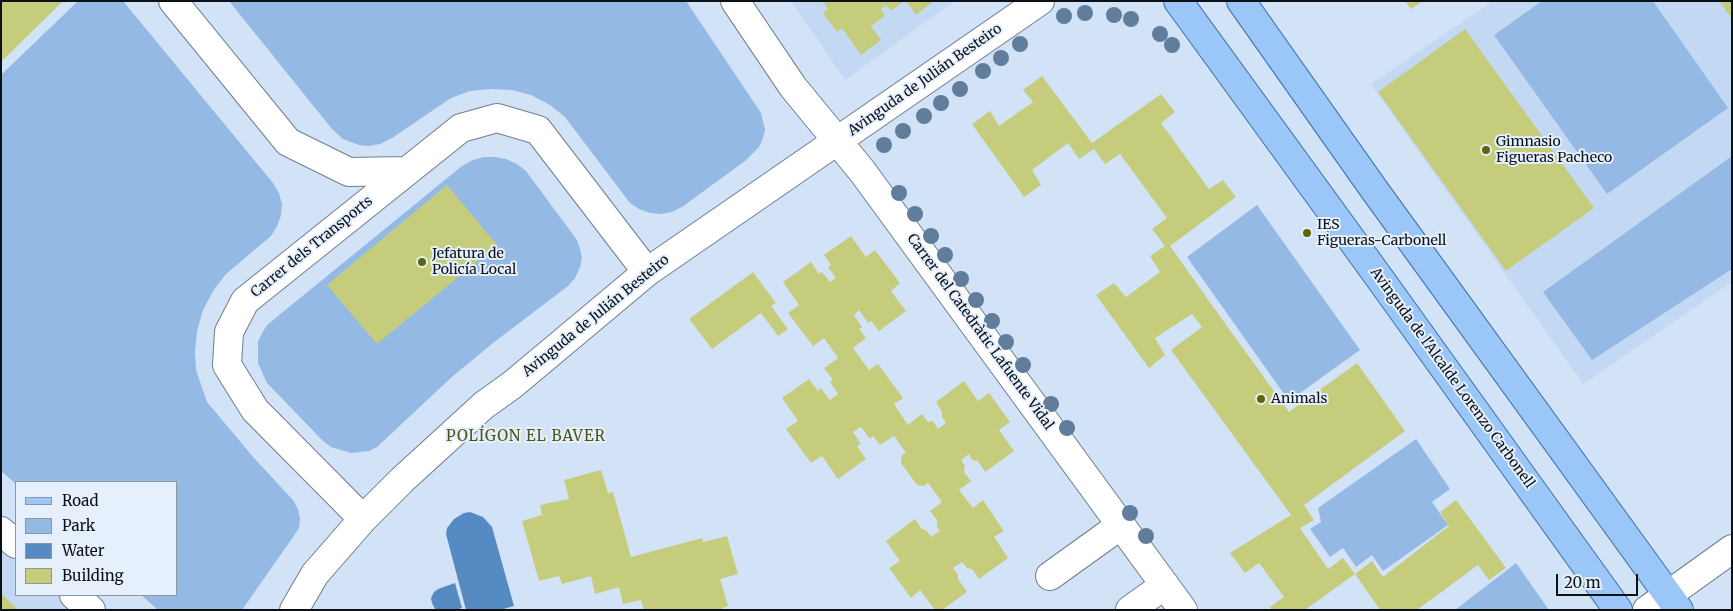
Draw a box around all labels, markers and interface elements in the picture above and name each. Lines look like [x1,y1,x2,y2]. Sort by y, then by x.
street label: Avinguda de Julián Besteiro [845,20,1005,140]
place label: Gimnasio Figueras Pacheco [1496,134,1612,166]
marker: Gimnasio Figueras Pacheco [1480,144,1492,156]
street label: Carrer dels Transports [248,193,376,301]
place label: IES Figueras-Carbonell [1317,217,1446,250]
marker: IES Figueras-Carbonell [1301,227,1313,239]
street label: Carrer del Catedràtic Lafuente Vidal [903,231,1057,433]
place label: Jefatura de Policía Local [432,246,516,278]
street label: Avinguda de Julián Besteiro [519,252,673,380]
marker: Jefatura de Policía Local [416,256,428,268]
street label: Avinguda de l'Alcalde Lorenzo Carbonell [1366,264,1538,492]
place label: Animals [1271,391,1327,407]
marker: Animals [1255,393,1267,405]
district label: POLÍGON EL BAVER [444,428,608,446]
legend [15,481,178,596]
text: Road [62,491,98,510]
text: Park [62,516,95,535]
text: Water [62,541,104,560]
scale bar [1558,564,1640,596]
text: Building [62,566,124,585]
text: 20 m [1564,573,1601,592]

